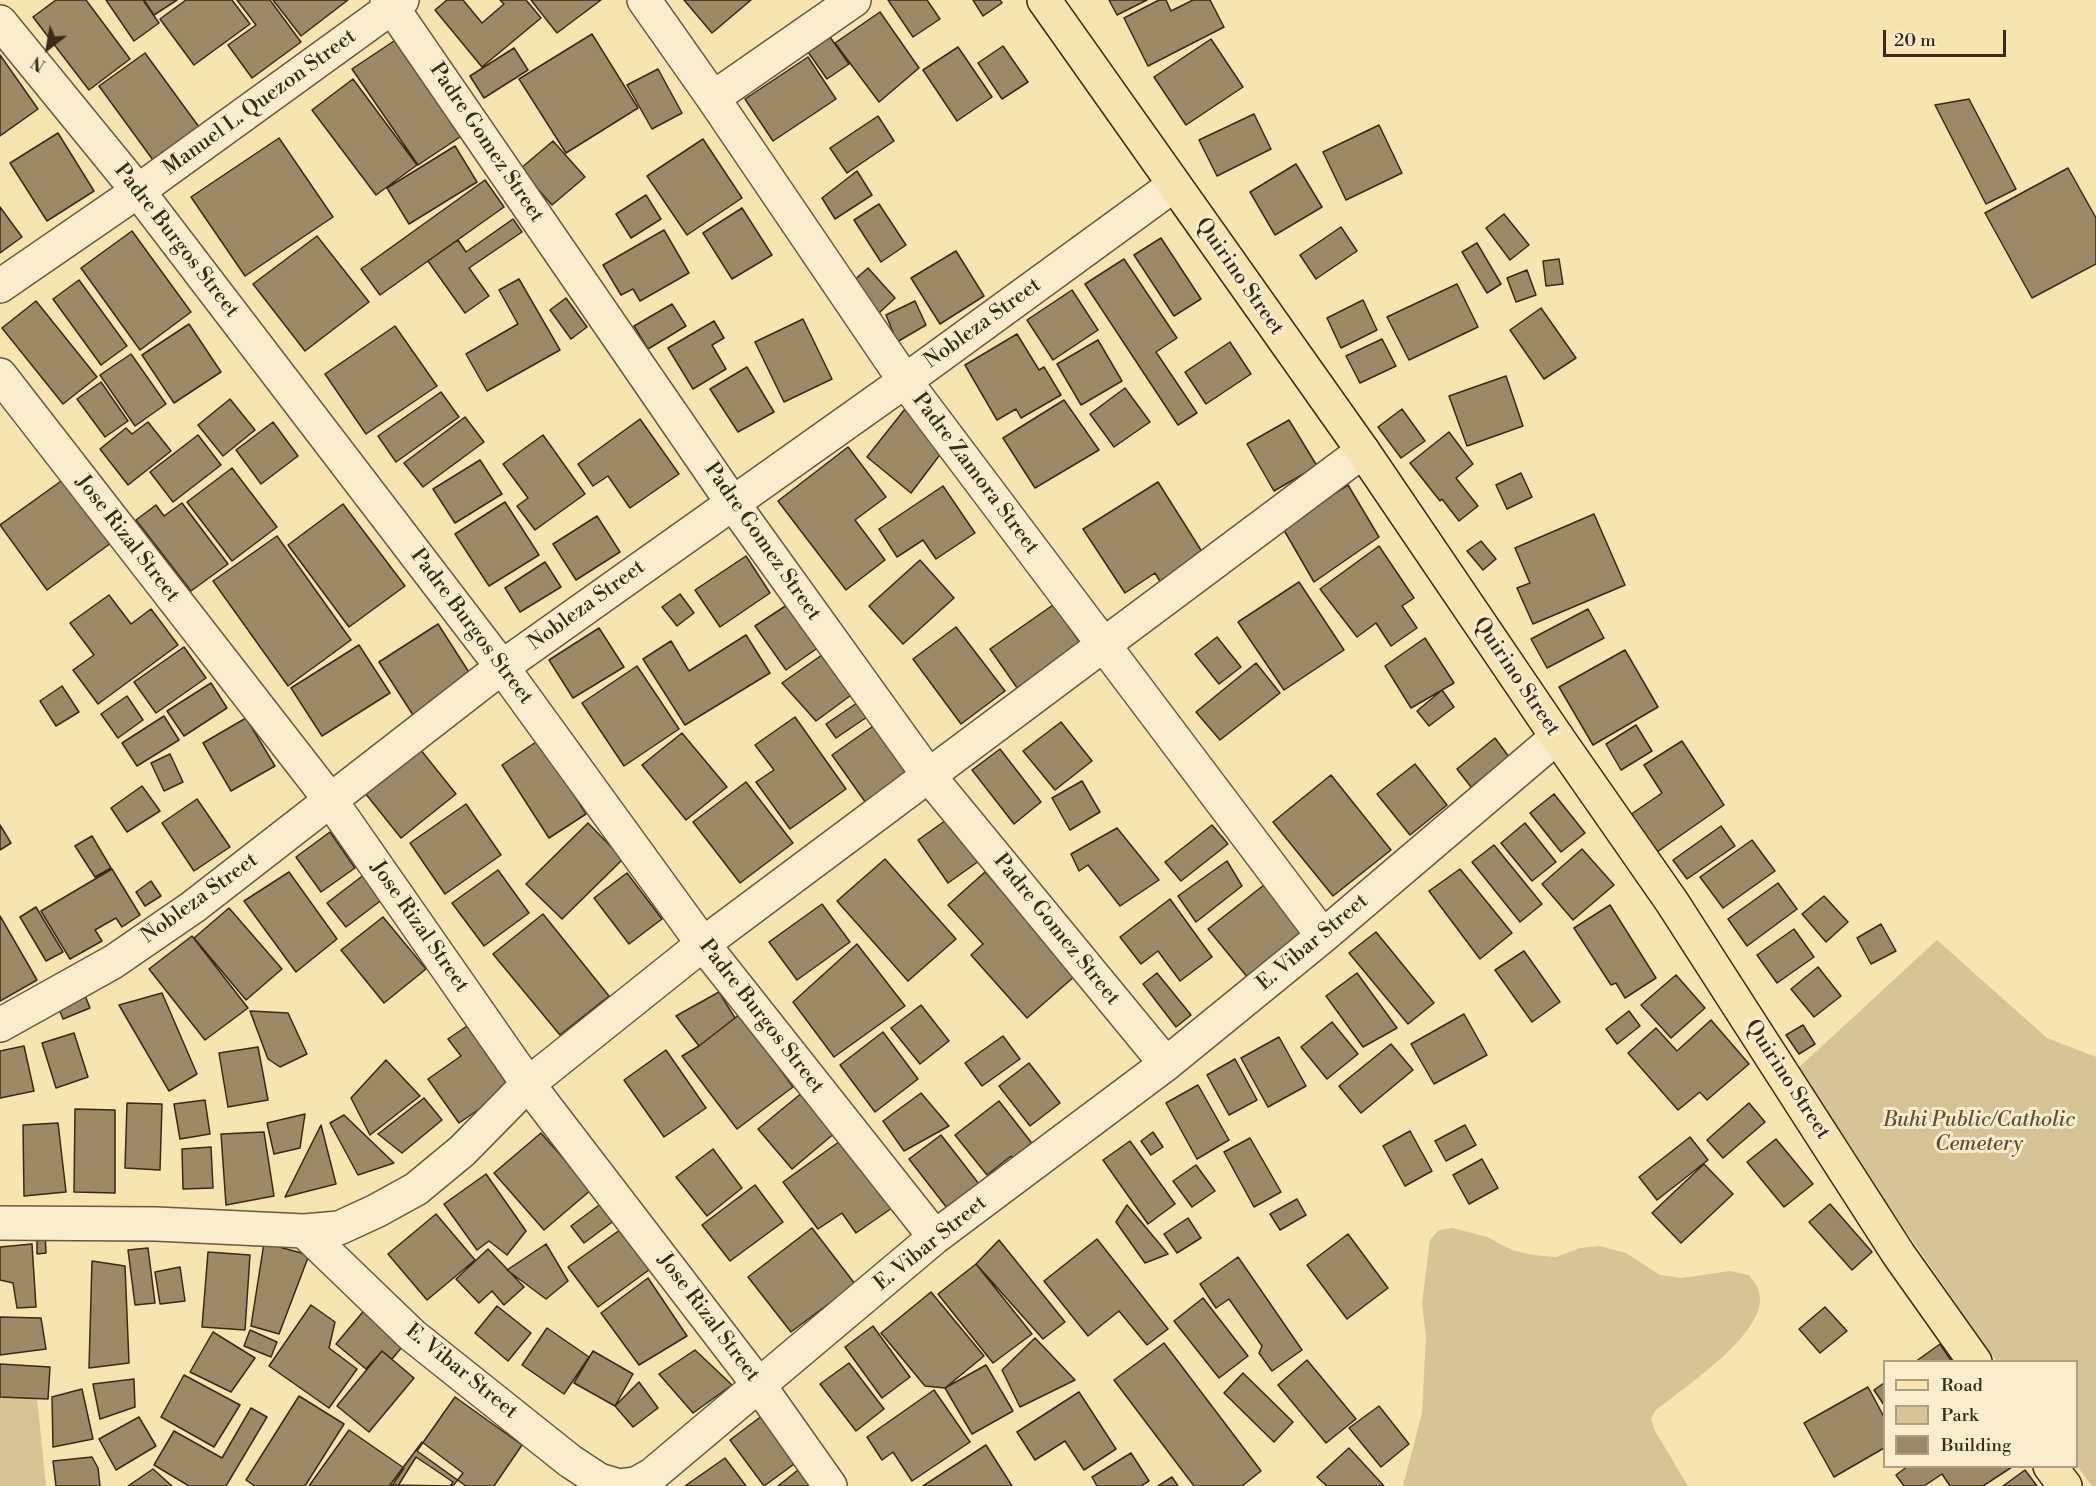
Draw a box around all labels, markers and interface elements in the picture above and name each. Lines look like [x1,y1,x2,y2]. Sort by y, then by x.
north arrow [18,18,78,78]
scale bar [1886,18,2009,56]
street label: Manuel L. Quezon Street [159,24,361,182]
text: 20 m [1894,29,1936,52]
text: N [28,52,49,75]
street label: Padre Gomez Street [423,58,549,228]
street label: Padre Burgos Street [108,159,244,323]
street label: Quirino Street [1189,213,1289,341]
street label: Nobleza Street [920,273,1046,375]
street label: Padre Zamora Street [906,388,1044,560]
street label: Padre Gomez Street [698,458,826,626]
street label: Jose Rizal Street [69,470,185,608]
street label: Padre Burgos Street [404,544,538,710]
street label: Nobleza Street [524,555,650,657]
street label: Quirino Street [1467,613,1565,741]
street label: Nobleza Street [137,848,263,950]
street label: Padre Gomez Street [987,849,1125,1011]
street label: Jose Rizal Street [364,856,474,998]
street label: E. Vibar Street [1252,889,1374,997]
street label: Padre Burgos Street [693,935,829,1099]
street label: Quirino Street [1739,1016,1835,1144]
park label: Buhi Public/Catholic Cemetery [1883,1108,2075,1158]
street label: E. Vibar Street [870,1191,992,1297]
street label: Jose Rizal Street [651,1249,765,1387]
street label: E. Vibar Street [400,1319,522,1425]
legend [1883,1360,2078,1468]
text: Road [1941,1374,1983,1397]
text: Park [1941,1404,1978,1427]
text: Building [1941,1434,2011,1457]

